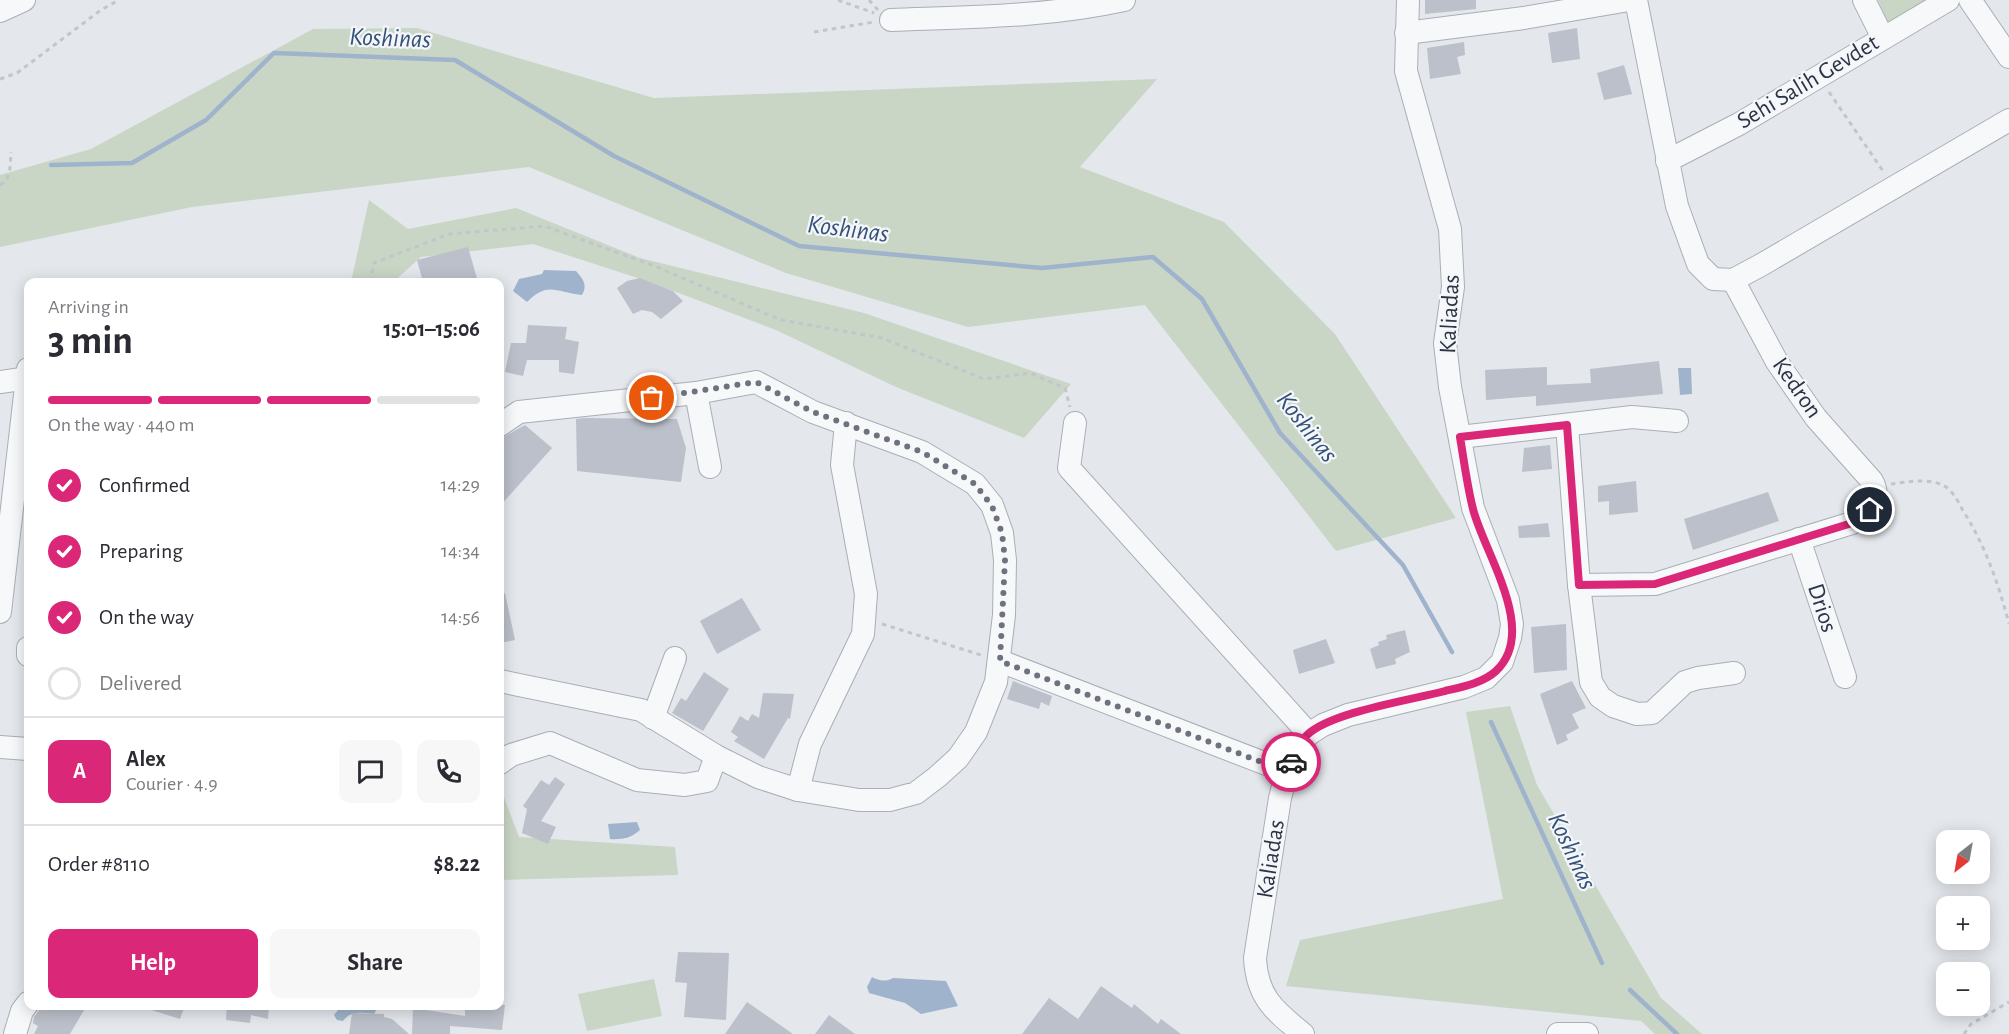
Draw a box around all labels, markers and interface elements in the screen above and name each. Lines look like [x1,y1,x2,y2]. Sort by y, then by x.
water label: Koshinas [349,24,431,52]
street label: Sehi Salih Gevdet [1733,30,1883,134]
water label: Koshinas [806,211,890,247]
street label: Kaliadas [1436,274,1464,354]
text: Arriving in [48,297,129,317]
text: 15:01–15:06 [383,318,480,340]
text: 3 min [48,322,133,361]
street label: Kedron [1768,353,1826,423]
pin [626,372,677,423]
icon: bag [635,381,668,414]
water label: Koshinas [1272,387,1342,467]
text: On the way · 440 m [48,415,195,435]
icon: check [48,469,81,502]
text: Confirmed [99,474,190,496]
text: 14:29 [440,475,480,495]
pin [1844,484,1895,535]
icon: home [1853,493,1886,526]
icon: check [48,535,81,568]
text: Preparing [99,540,183,562]
text: 14:34 [441,541,480,561]
street label: Drios [1803,581,1841,635]
icon: check [48,601,81,634]
text: On the way [99,606,194,628]
text: 14:56 [441,607,480,627]
text: Delivered [99,672,182,694]
courier [1261,732,1321,792]
button: chat [339,740,402,803]
button: phone [417,740,480,803]
icon: car [1275,746,1308,779]
text: Alex [126,748,166,770]
text: A [73,760,86,782]
text: Courier · 4.9 [126,774,218,794]
water label: Koshinas [1543,809,1601,893]
street label: Kaliadas [1253,818,1289,900]
north arrow [1936,830,1990,884]
map controls [1936,830,1990,1016]
text: Order #8110 [48,853,150,875]
text: $8.22 [433,853,480,875]
button: + [1936,896,1990,950]
button: Help [48,929,258,998]
button: Share [270,929,480,998]
button: − [1936,962,1990,1016]

